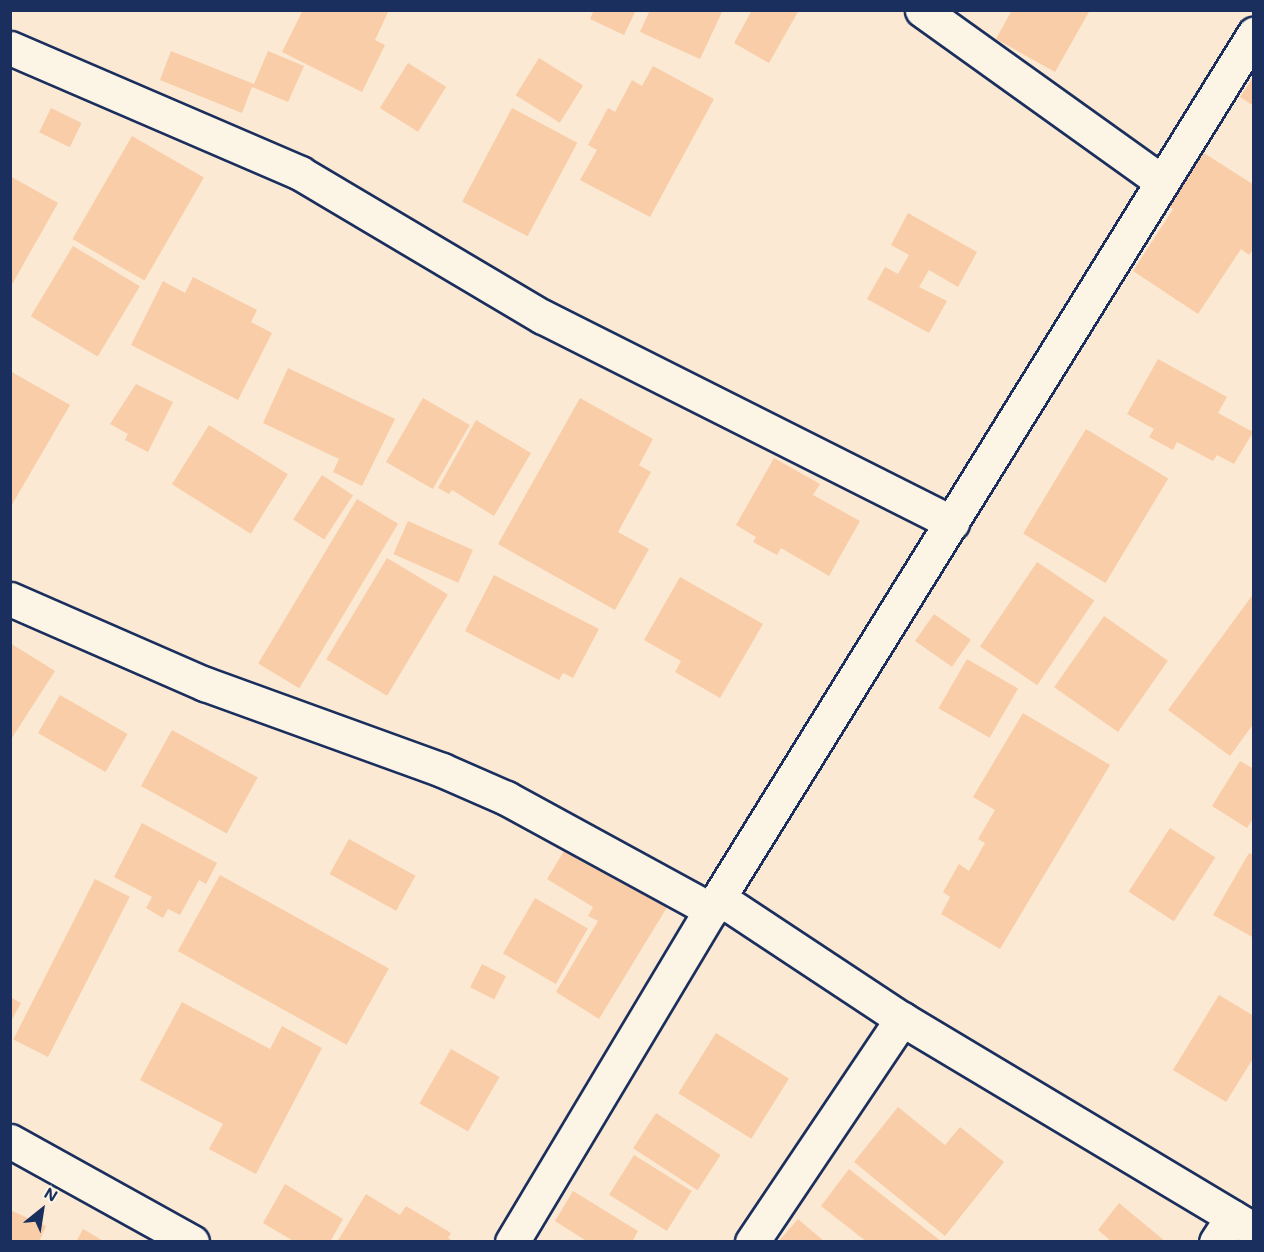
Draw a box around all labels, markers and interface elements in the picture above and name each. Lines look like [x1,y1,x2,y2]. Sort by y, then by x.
north arrow [12,1180,72,1240]
text: N [41,1182,62,1206]

